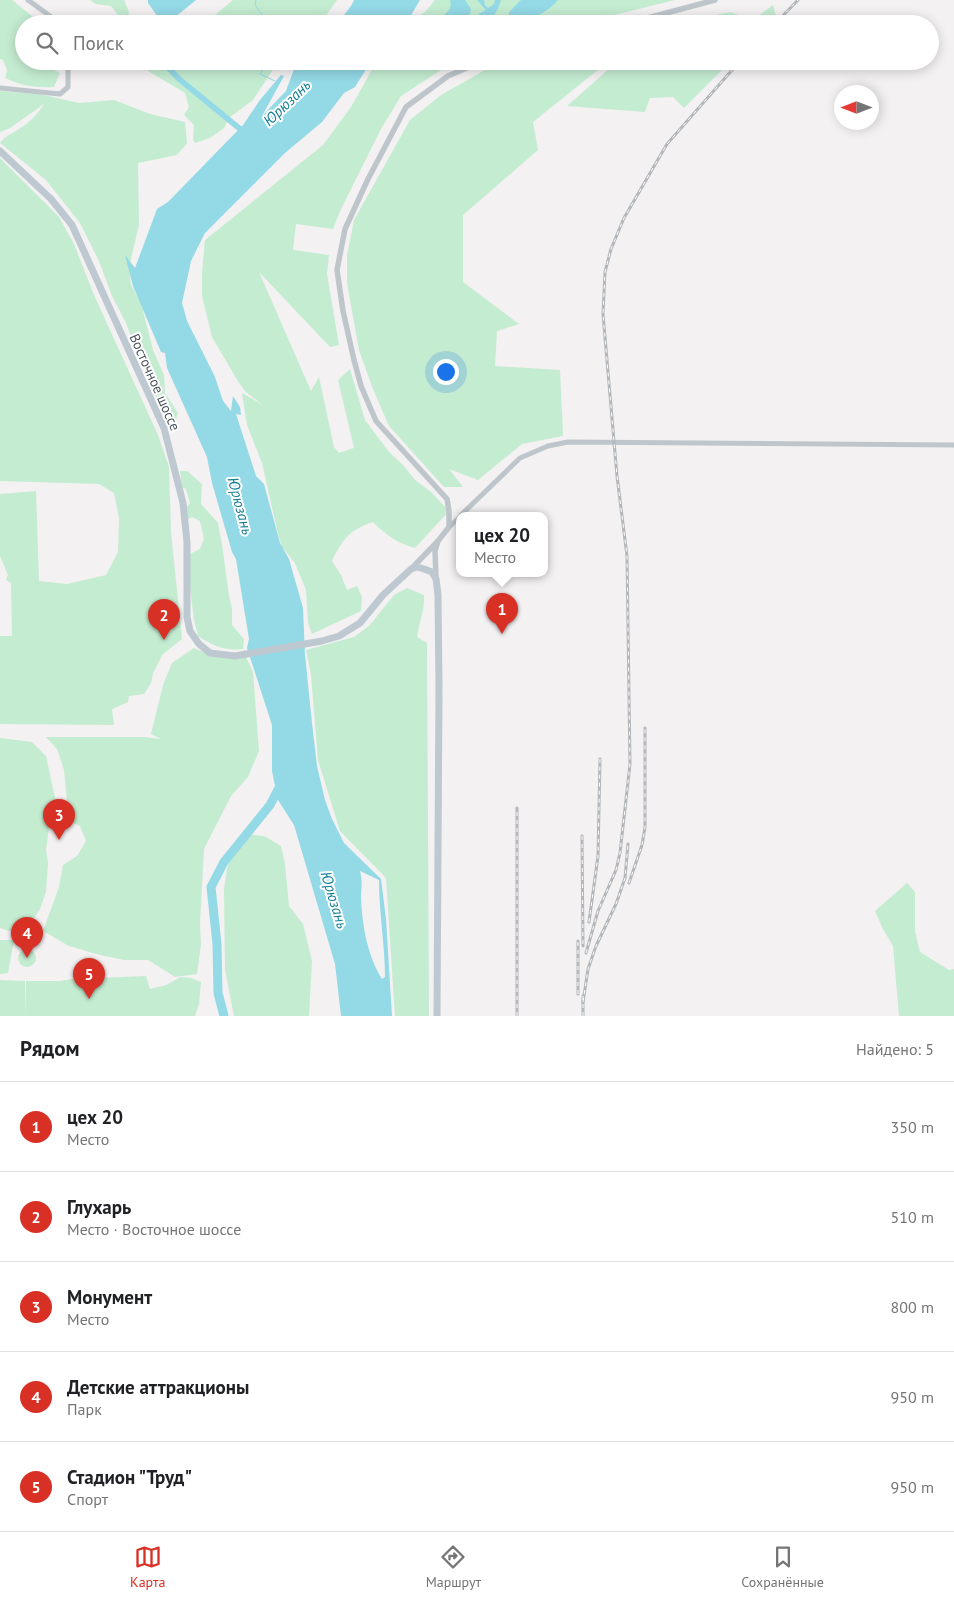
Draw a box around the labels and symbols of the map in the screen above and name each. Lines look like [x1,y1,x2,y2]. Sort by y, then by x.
water label: Юрюзань [259,75,315,130]
north arrow [834,85,879,130]
street label: Восточное шоссе [126,331,184,433]
your location [433,359,459,385]
water label: Юрюзань [224,475,257,537]
pin: 1 [486,593,518,634]
pin: 2 [148,599,180,640]
pin: 3 [43,799,75,840]
water label: Юрюзань [317,869,352,931]
pin: 4 [11,917,43,958]
pin: 5 [73,958,105,999]

